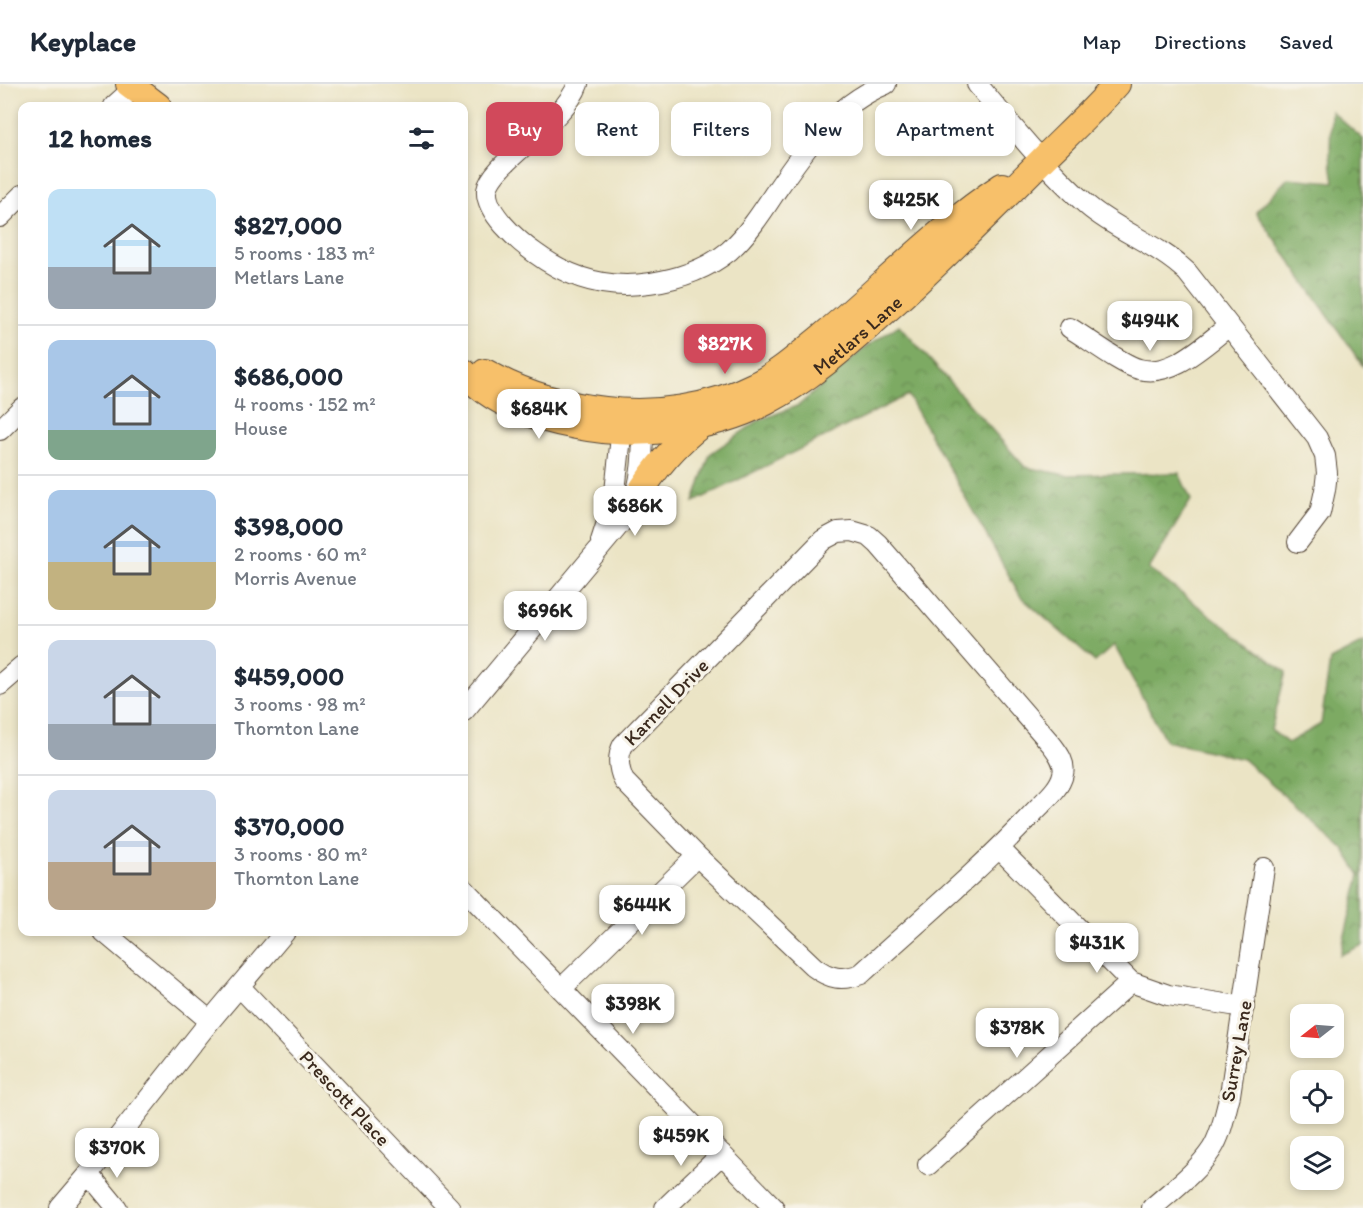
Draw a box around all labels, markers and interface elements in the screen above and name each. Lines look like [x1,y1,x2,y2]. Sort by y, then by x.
text: Keyplace [30,24,136,58]
text: Map [1083,29,1121,54]
text: Directions [1154,29,1246,54]
text: Saved [1279,29,1333,54]
chip: Buy [486,102,563,156]
chip: Rent [575,102,659,156]
chip: Filters [671,102,771,156]
chip: New [783,102,863,156]
chip: Apartment [875,102,1015,156]
text: 12 homes [48,122,152,154]
icon: filters [405,122,438,155]
pin: $425K [869,180,953,231]
text: $425K [883,187,939,211]
text: $827,000 [234,209,342,241]
icon: home [96,213,168,285]
text: 5 rooms · 183 m² [234,241,375,265]
text: Metlars Lane [234,265,344,289]
street label: Metlars Lane [808,290,907,380]
pin: $494K [1108,301,1192,352]
text: $494K [1121,308,1179,332]
pin: $827K [683,324,767,375]
text: $827K [698,331,752,355]
text: $686,000 [234,360,343,392]
icon: home [96,364,168,436]
pin: $684K [497,389,581,440]
text: 4 rooms · 152 m² [234,392,376,416]
text: $684K [511,396,567,420]
text: House [234,416,288,440]
pin: $686K [593,486,677,537]
text: $686K [607,493,663,517]
text: $398,000 [234,510,343,542]
icon: home [96,514,168,586]
text: 2 rooms · 60 m² [234,542,367,566]
text: Morris Avenue [234,566,357,590]
pin: $696K [503,591,587,642]
text: $696K [518,598,572,622]
street label: Karnell Drive [619,653,713,751]
text: $459,000 [234,660,344,692]
icon: home [96,664,168,736]
text: 3 rooms · 98 m² [234,692,366,716]
text: Thornton Lane [234,716,359,740]
text: $370,000 [234,810,344,842]
icon: home [96,814,168,886]
text: 3 rooms · 80 m² [234,842,367,866]
text: Thornton Lane [234,866,359,890]
pin: $644K [600,885,684,936]
text: $644K [613,892,671,916]
pin: $431K [1055,923,1139,974]
text: $431K [1069,930,1125,954]
pin: $398K [591,984,675,1035]
text: $398K [605,991,661,1015]
street label: Surrey Lane [1215,998,1257,1104]
north arrow [1290,1004,1344,1058]
map controls [1290,1004,1344,1190]
pin: $378K [975,1008,1059,1059]
text: $378K [990,1015,1044,1039]
street label: Prescott Place [295,1045,395,1151]
button: locate [1290,1070,1344,1124]
pin: $459K [639,1116,723,1167]
text: $459K [653,1123,709,1147]
pin: $370K [75,1128,159,1179]
text: $370K [89,1135,145,1159]
button: layers [1290,1136,1344,1190]

